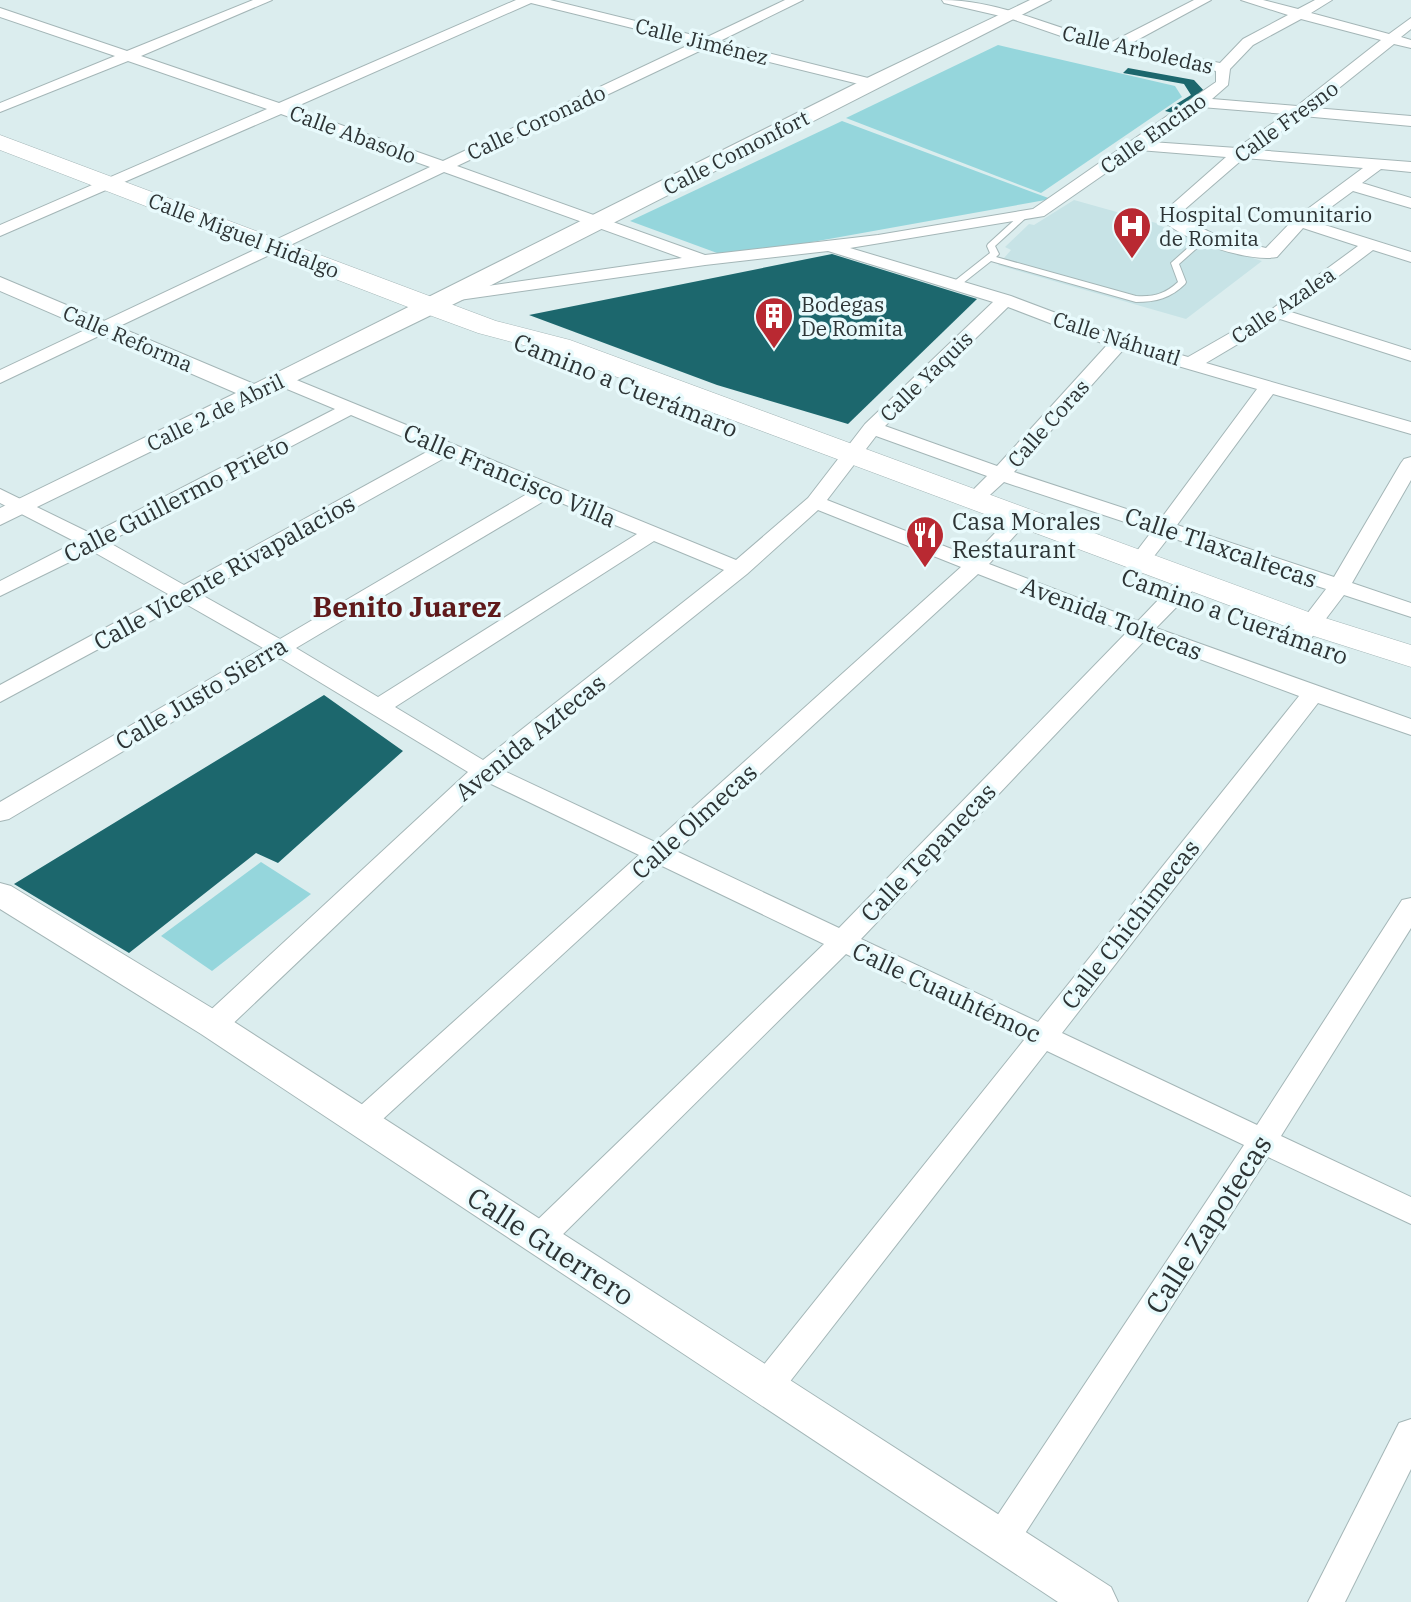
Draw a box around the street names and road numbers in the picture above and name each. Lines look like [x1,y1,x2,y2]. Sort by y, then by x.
street label: Calle Jiménez [632,11,772,71]
street label: Calle Arboledas [1060,18,1216,80]
street label: Calle Fresno [1228,74,1344,168]
street label: Calle Coronado [462,78,610,166]
street label: Calle Encino [1095,86,1211,180]
street label: Calle Abasolo [286,98,420,170]
street label: Calle Comonfort [658,103,814,201]
street label: Calle Miguel Hidalgo [145,186,343,284]
street label: Calle Azalea [1226,260,1340,350]
street label: Calle Reforma [59,298,197,378]
street label: Calle Náhuatl [1050,304,1184,372]
street label: Calle Yaquis [873,324,979,428]
street label: Camino a Cuerámaro [509,325,743,445]
street label: Calle 2 de Abril [142,367,288,457]
street label: Calle Coras [1001,373,1095,473]
street label: Calle Francisco Villa [399,416,621,534]
street label: Calle Guillermo Prieto [58,428,294,570]
street label: Calle Vicente Rivapalacios [88,487,360,657]
street label: Calle Tlaxcaltecas [1121,499,1321,595]
street label: Camino a Cuerámaro [1117,560,1353,672]
street label: Avenida Toltecas [1017,569,1207,667]
street label: Calle Justo Sierra [109,629,293,757]
street label: Avenida Aztecas [448,666,612,808]
street label: Calle Olmecas [624,756,764,886]
street label: Calle Tepanecas [853,775,1003,929]
street label: Calle Chichimecas [1054,833,1206,1015]
street label: Calle Cuauhtémoc [847,934,1047,1050]
street label: Calle Zapotecas [1136,1128,1280,1320]
street label: Calle Guerrero [460,1178,642,1314]

